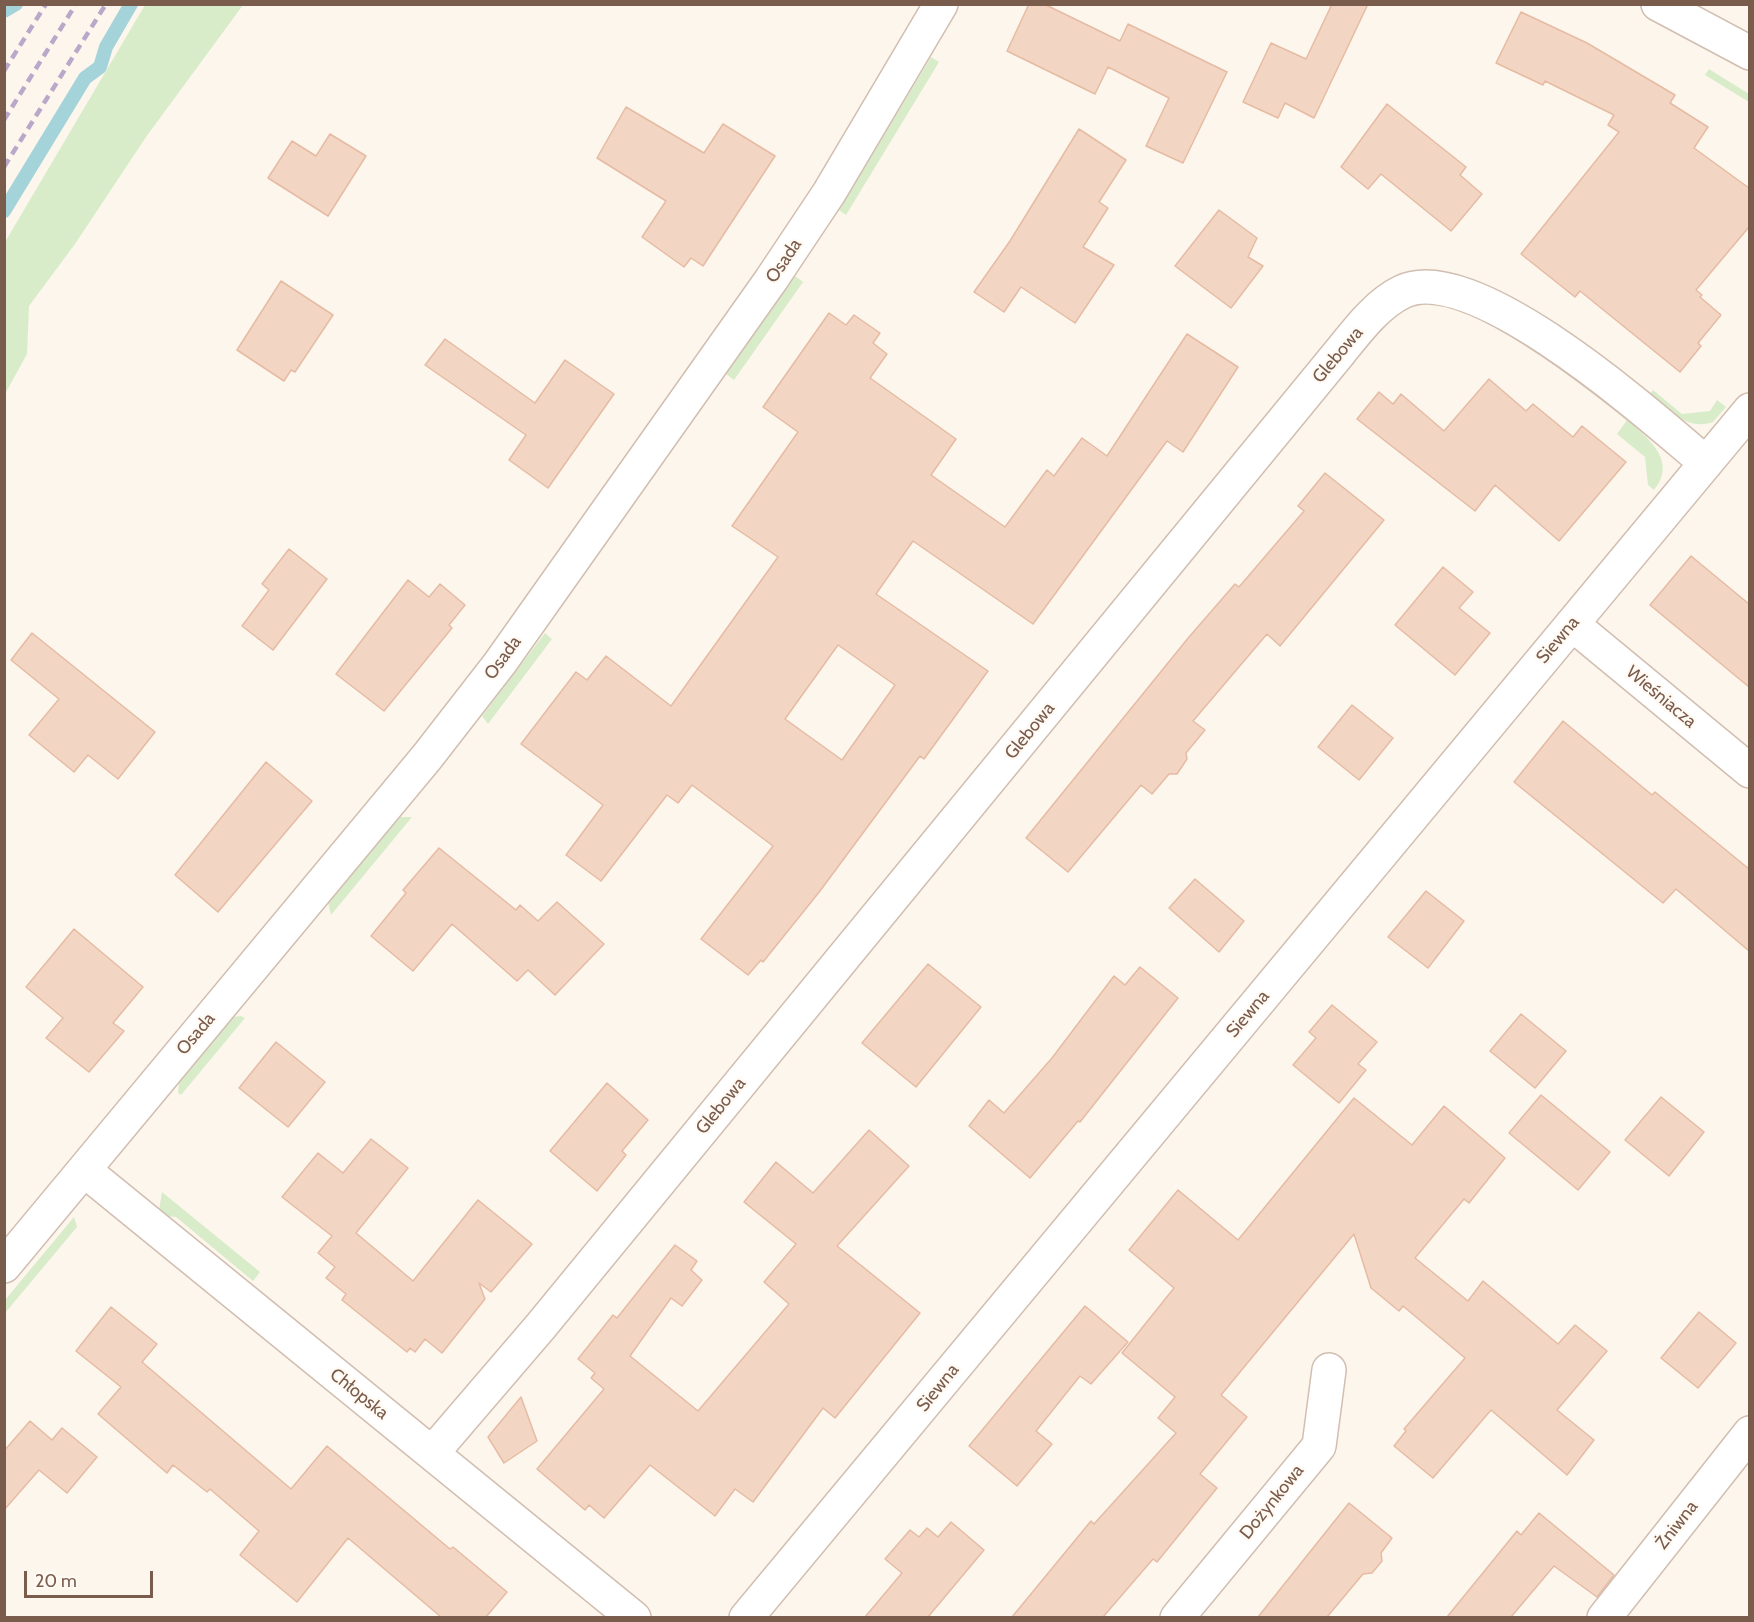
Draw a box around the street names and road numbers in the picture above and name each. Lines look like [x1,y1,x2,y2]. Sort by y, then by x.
street label: Osada [761,235,807,287]
street label: Glebowa [1308,322,1368,388]
street label: Siewna [1532,612,1584,668]
street label: Osada [480,632,526,684]
street label: Wieśniacza [1621,661,1701,733]
street label: Glebowa [1001,698,1059,764]
street label: Siewna [1222,986,1274,1042]
street label: Osada [172,1008,220,1060]
street label: Glebowa [692,1073,750,1139]
street label: Siewna [912,1360,964,1416]
street label: Chłopska [325,1364,393,1424]
street label: Dożynkowa [1235,1460,1309,1544]
street label: Żniwna [1651,1496,1703,1554]

